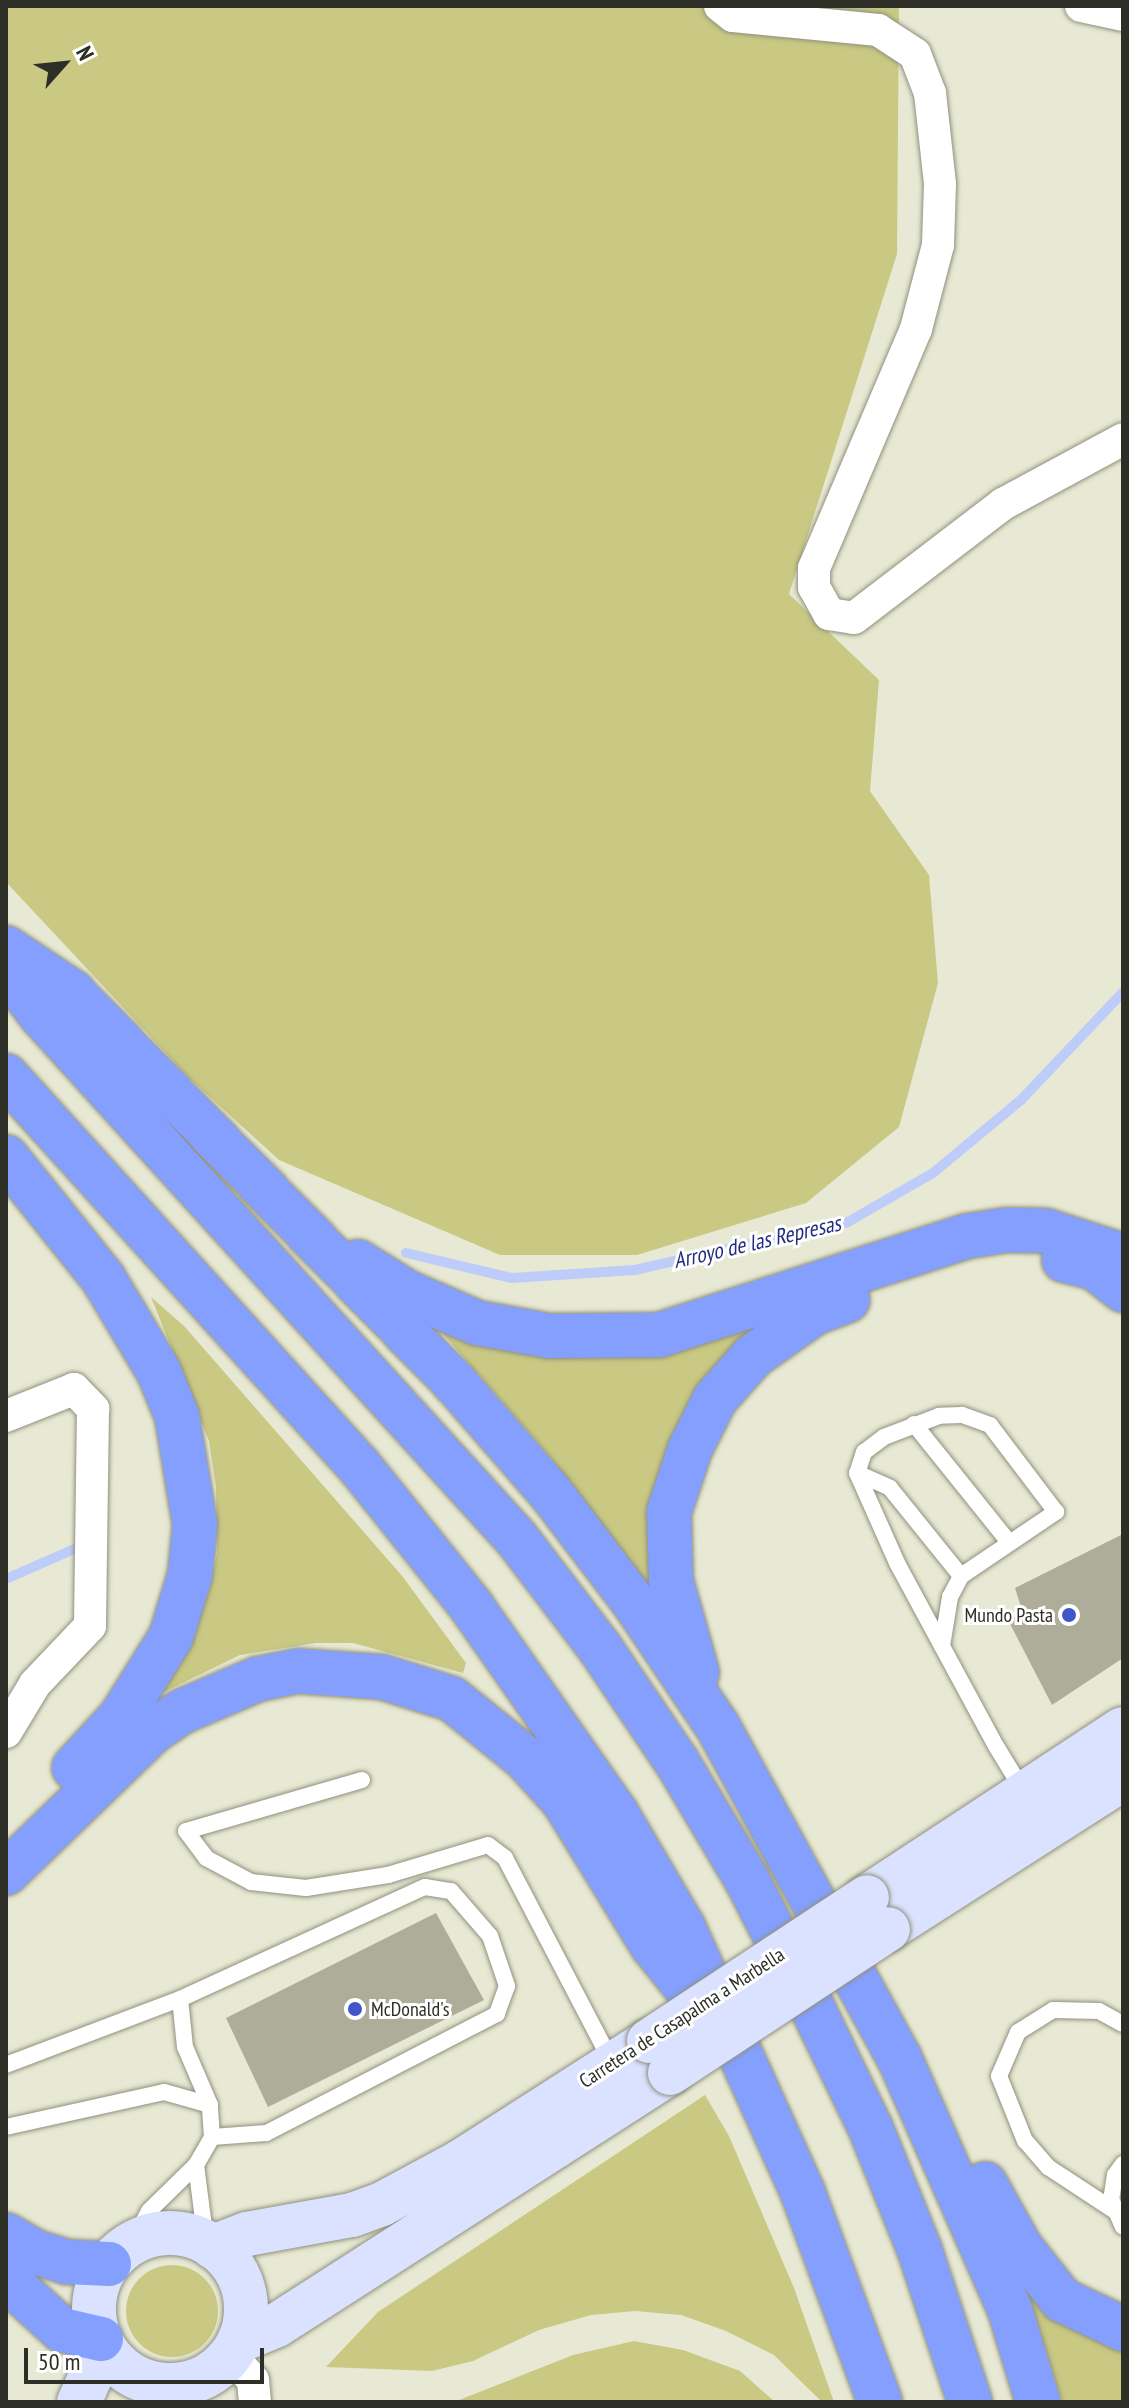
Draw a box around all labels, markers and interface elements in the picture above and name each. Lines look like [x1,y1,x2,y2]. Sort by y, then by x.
north arrow [24,24,104,104]
text: N [70,41,101,65]
water label: Arroyo de las Represas [671,1210,843,1274]
place label: Mundo Pasta [965,1603,1053,1627]
marker: Mundo Pasta [1060,1606,1078,1624]
street label: Carretera de Casapalma a Marbella [575,1943,789,2093]
place label: McDonald's [371,1997,449,2021]
marker: McDonald's [346,2000,364,2018]
scale bar [28,2332,268,2382]
text: 50 m [38,2346,80,2377]

